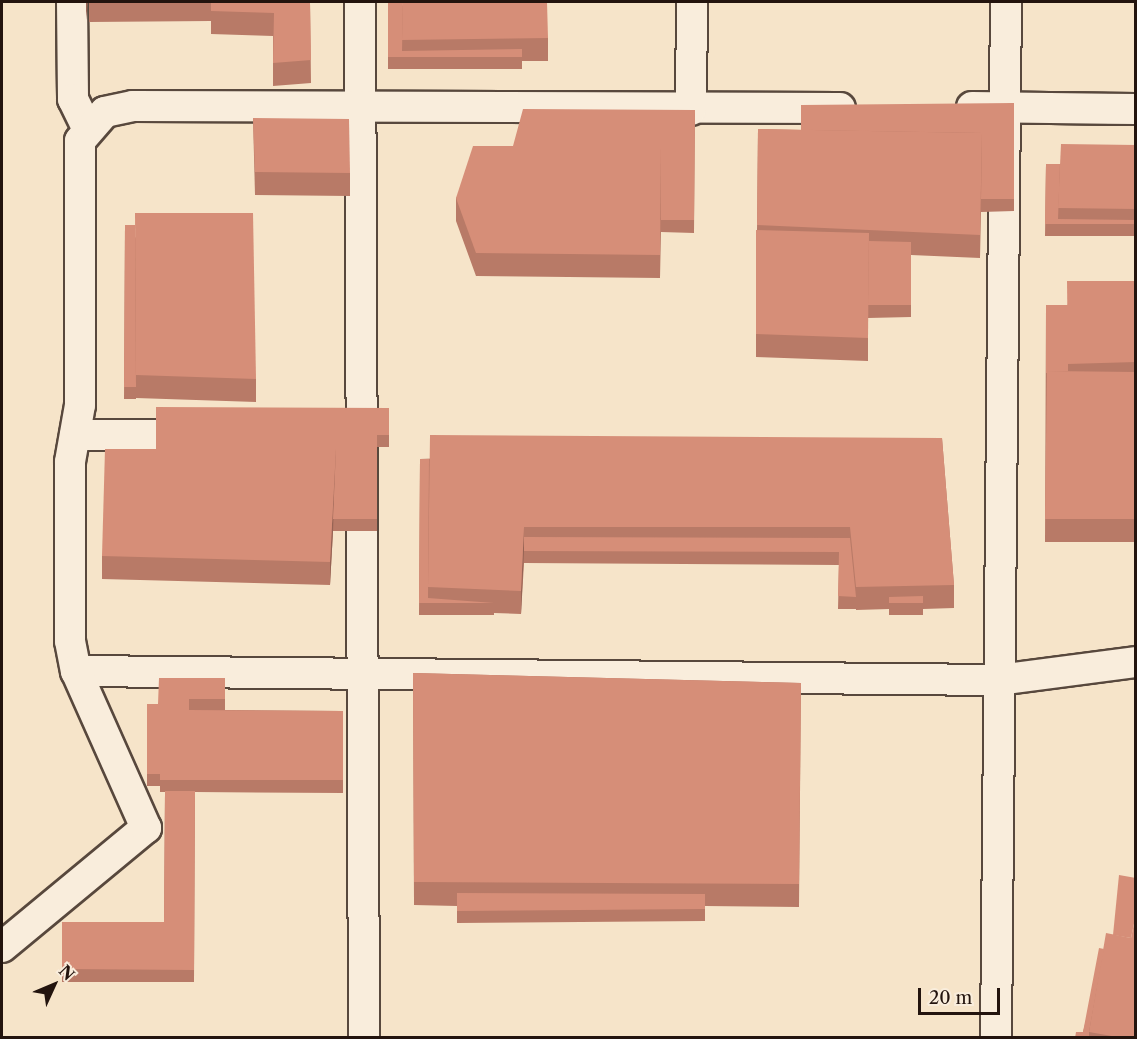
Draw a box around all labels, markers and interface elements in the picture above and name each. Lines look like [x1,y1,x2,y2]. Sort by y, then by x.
north arrow [24,955,84,1015]
text: N [55,961,79,984]
scale bar [921,976,1004,1014]
text: 20 m [929,987,972,1009]

